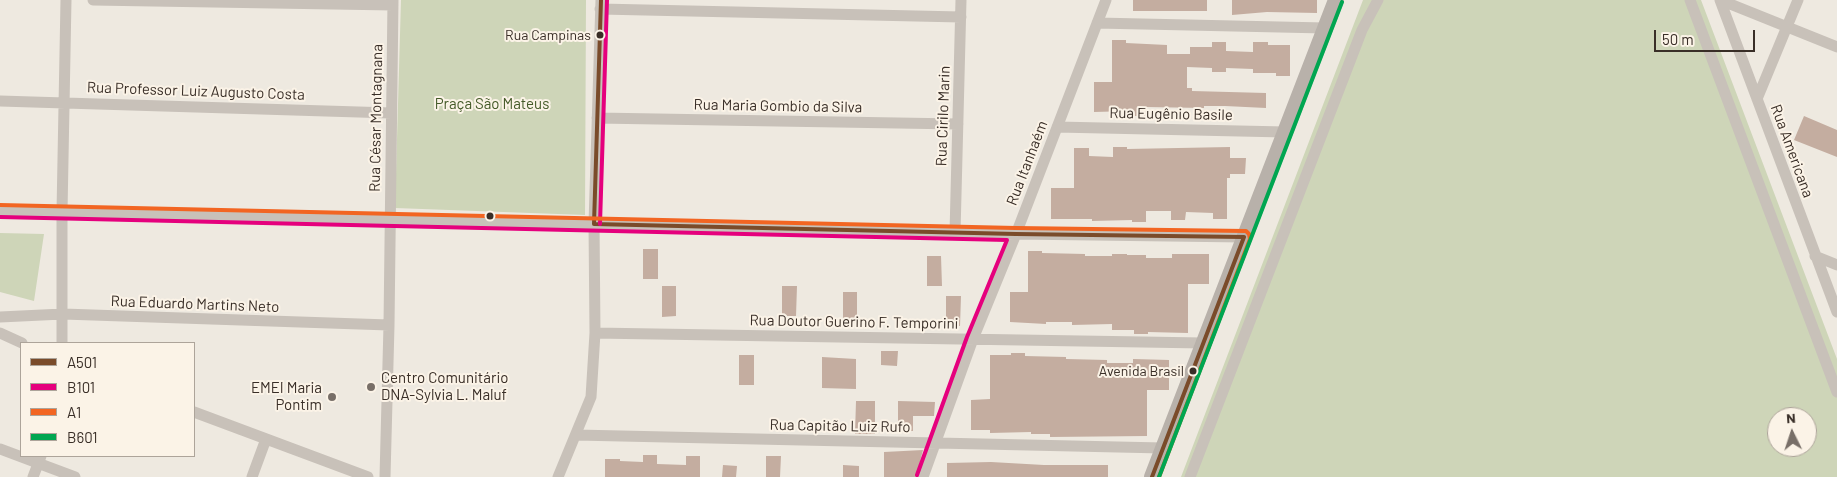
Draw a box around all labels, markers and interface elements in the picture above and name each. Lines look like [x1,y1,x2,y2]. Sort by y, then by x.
scale bar [1657,20,1758,52]
place label: Rua Campinas [505,27,591,43]
marker: Rua Campinas [595,30,605,40]
text: 50 m [1662,30,1694,48]
street label: Rua César Montagnana [366,44,386,192]
street label: Rua Cirilo Marin [932,65,954,167]
street label: Rua Professor Luiz Augusto Costa [87,78,305,104]
park label: Praça São Mateus [435,95,549,113]
street label: Rua Maria Gombio da Silva [694,96,862,116]
street label: Rua Americana [1767,102,1817,200]
street label: Rua Eugênio Basile [1109,104,1233,124]
street label: Rua Itanhaém [1003,118,1051,208]
unlabelled marker [485,211,495,221]
street label: Rua Eduardo Martins Neto [110,292,280,316]
street label: Rua Doutor Guerino F. Temporini [749,311,959,333]
legend [20,342,195,457]
text: A501 [67,353,97,371]
place label: Avenida Brasil [1099,363,1184,379]
marker: Avenida Brasil [1188,366,1198,376]
place label: Centro Comunitário DNA-Sylvia L. Maluf [381,369,508,404]
text: B101 [67,378,95,396]
place label: EMEI Maria Pontim [251,379,322,414]
marker: Centro Comunitário DNA-Sylvia L. Maluf [365,381,377,393]
marker: EMEI Maria Pontim [326,391,338,403]
text: A1 [67,403,81,421]
north arrow [1767,407,1817,457]
text: N [1786,409,1796,426]
street label: Rua Capitão Luiz Rufo [769,416,911,436]
text: B601 [67,428,97,446]

